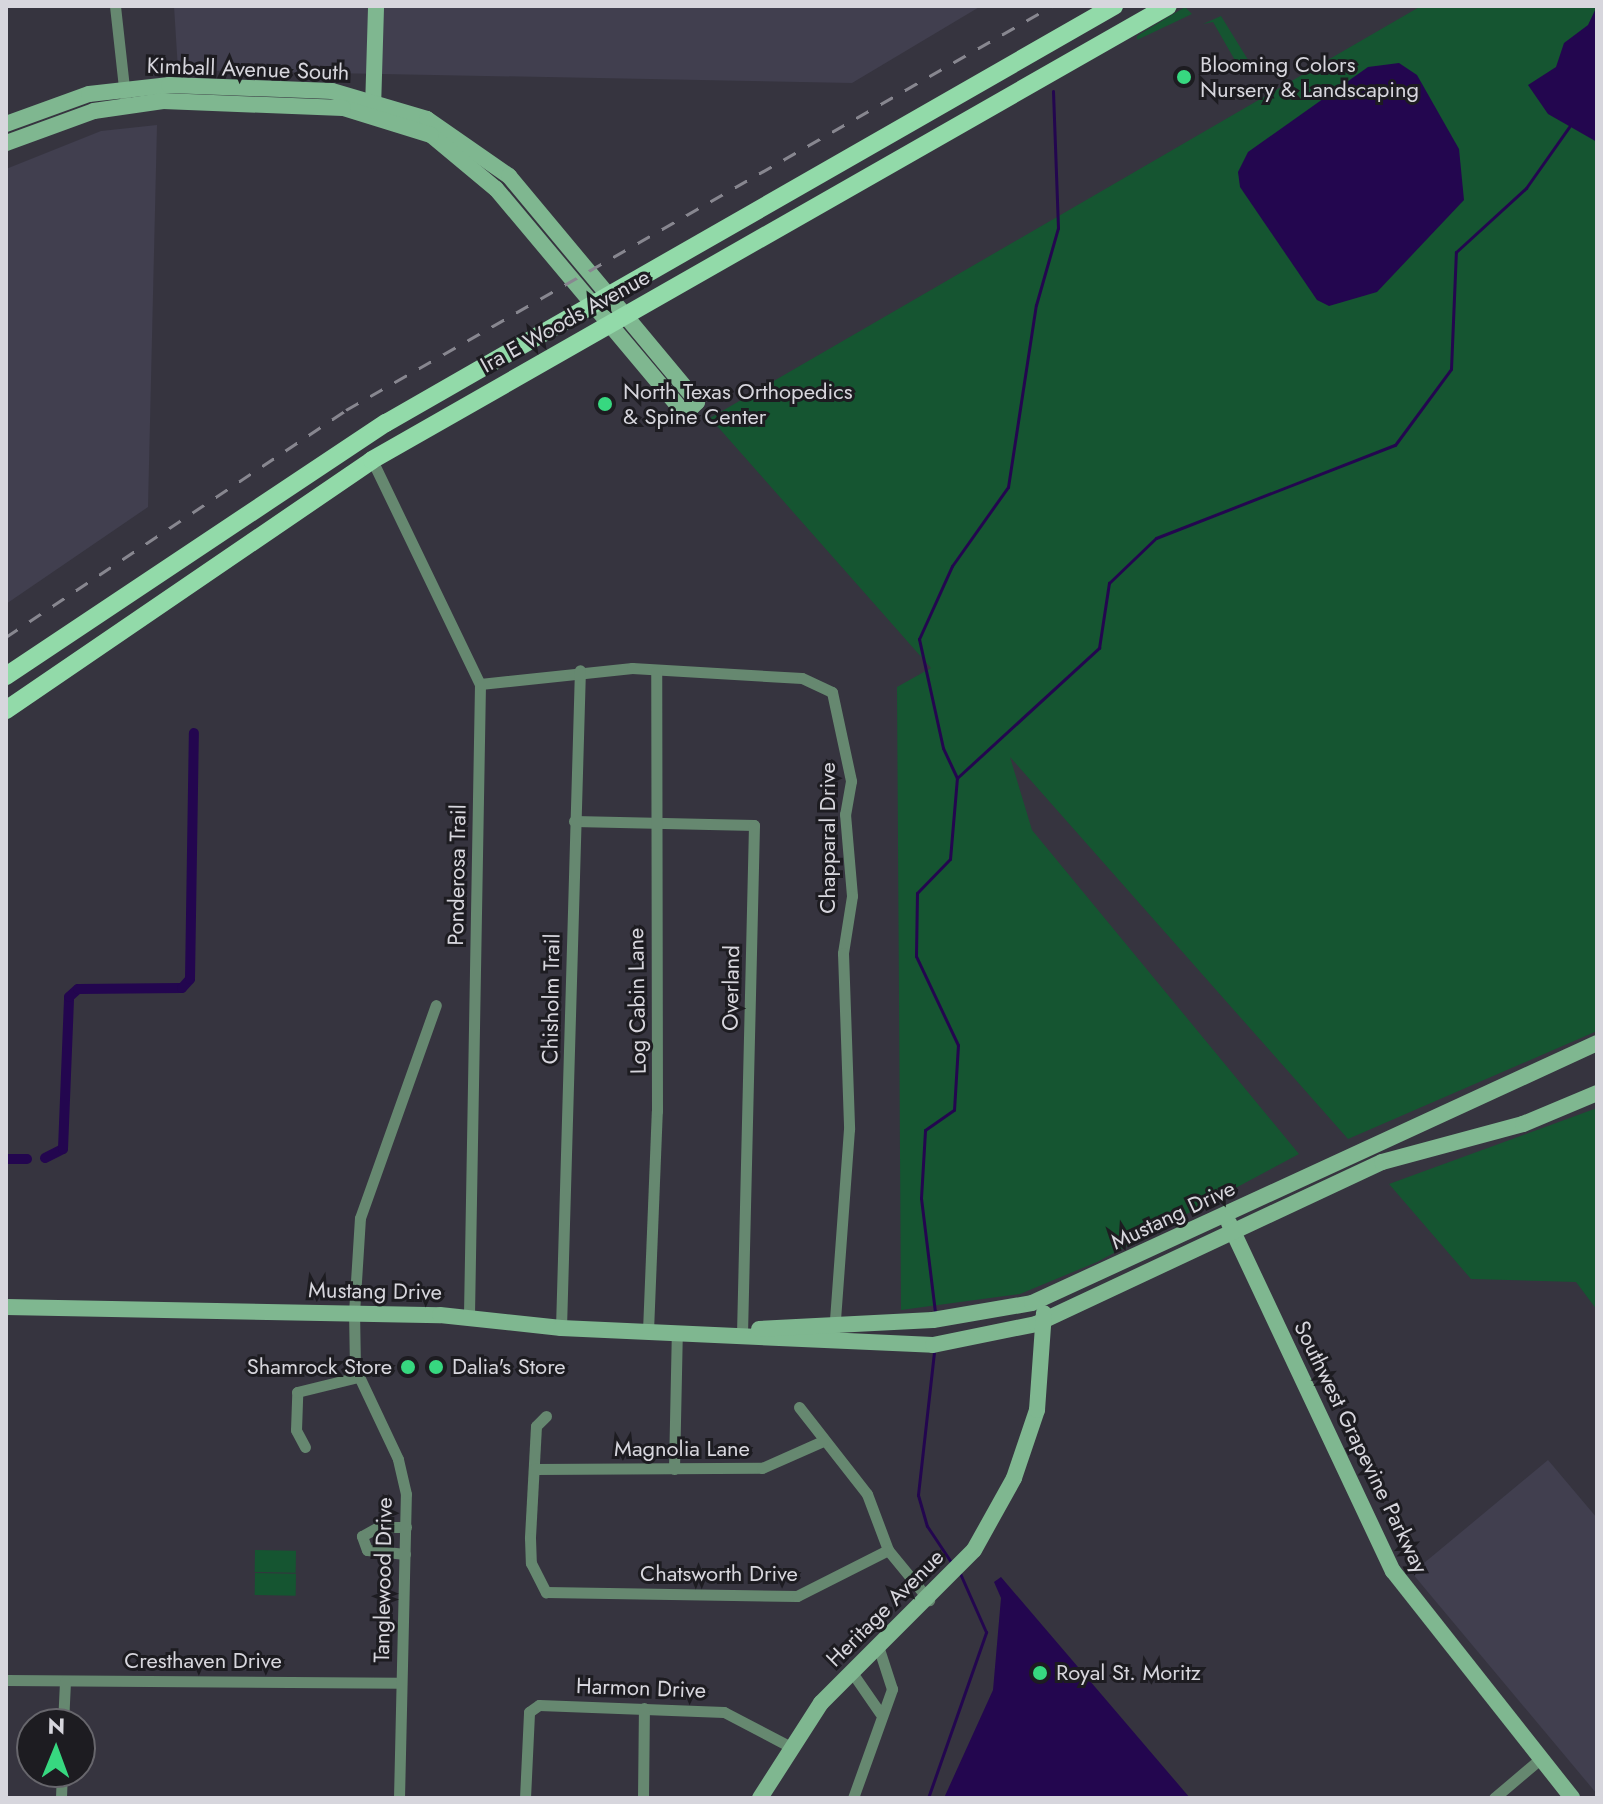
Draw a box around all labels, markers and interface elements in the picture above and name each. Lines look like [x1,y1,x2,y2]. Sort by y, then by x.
place label: Blooming Colors Nursery & Landscaping [1200,51,1419,102]
street label: Kimball Avenue South [146,52,350,86]
marker: Blooming Colors Nursery & Landscaping [1175,68,1193,86]
street label: Ira E Woods Avenue [476,264,654,378]
place label: North Texas Orthopedics & Spine Center [623,378,853,430]
marker: North Texas Orthopedics & Spine Center [594,393,616,415]
street label: Chapparal Drive [815,762,841,914]
street label: Ponderosa Trail [443,804,471,946]
street label: Log Cabin Lane [623,928,651,1074]
street label: Chisholm Trail [537,933,565,1065]
street label: Overland [717,945,745,1031]
street label: Mustang Drive [1107,1175,1239,1255]
street label: Mustang Drive [308,1277,442,1305]
street label: Southwest Grapevine Parkway [1288,1317,1434,1577]
place label: Shamrock Store [247,1354,392,1380]
place label: Dalia's Store [452,1354,566,1380]
marker: Shamrock Store [399,1358,417,1376]
marker: Dalia's Store [427,1358,445,1376]
street label: Magnolia Lane [614,1436,750,1462]
street label: Tanglewood Drive [368,1497,398,1663]
street label: Heritage Avenue [821,1544,949,1672]
street label: Chatsworth Drive [640,1561,798,1587]
street label: Cresthaven Drive [124,1648,282,1674]
place label: Royal St. Moritz [1056,1660,1201,1686]
marker: Royal St. Moritz [1031,1664,1049,1682]
street label: Harmon Drive [576,1673,706,1703]
north arrow [16,1708,96,1788]
text: N [47,1710,65,1742]

